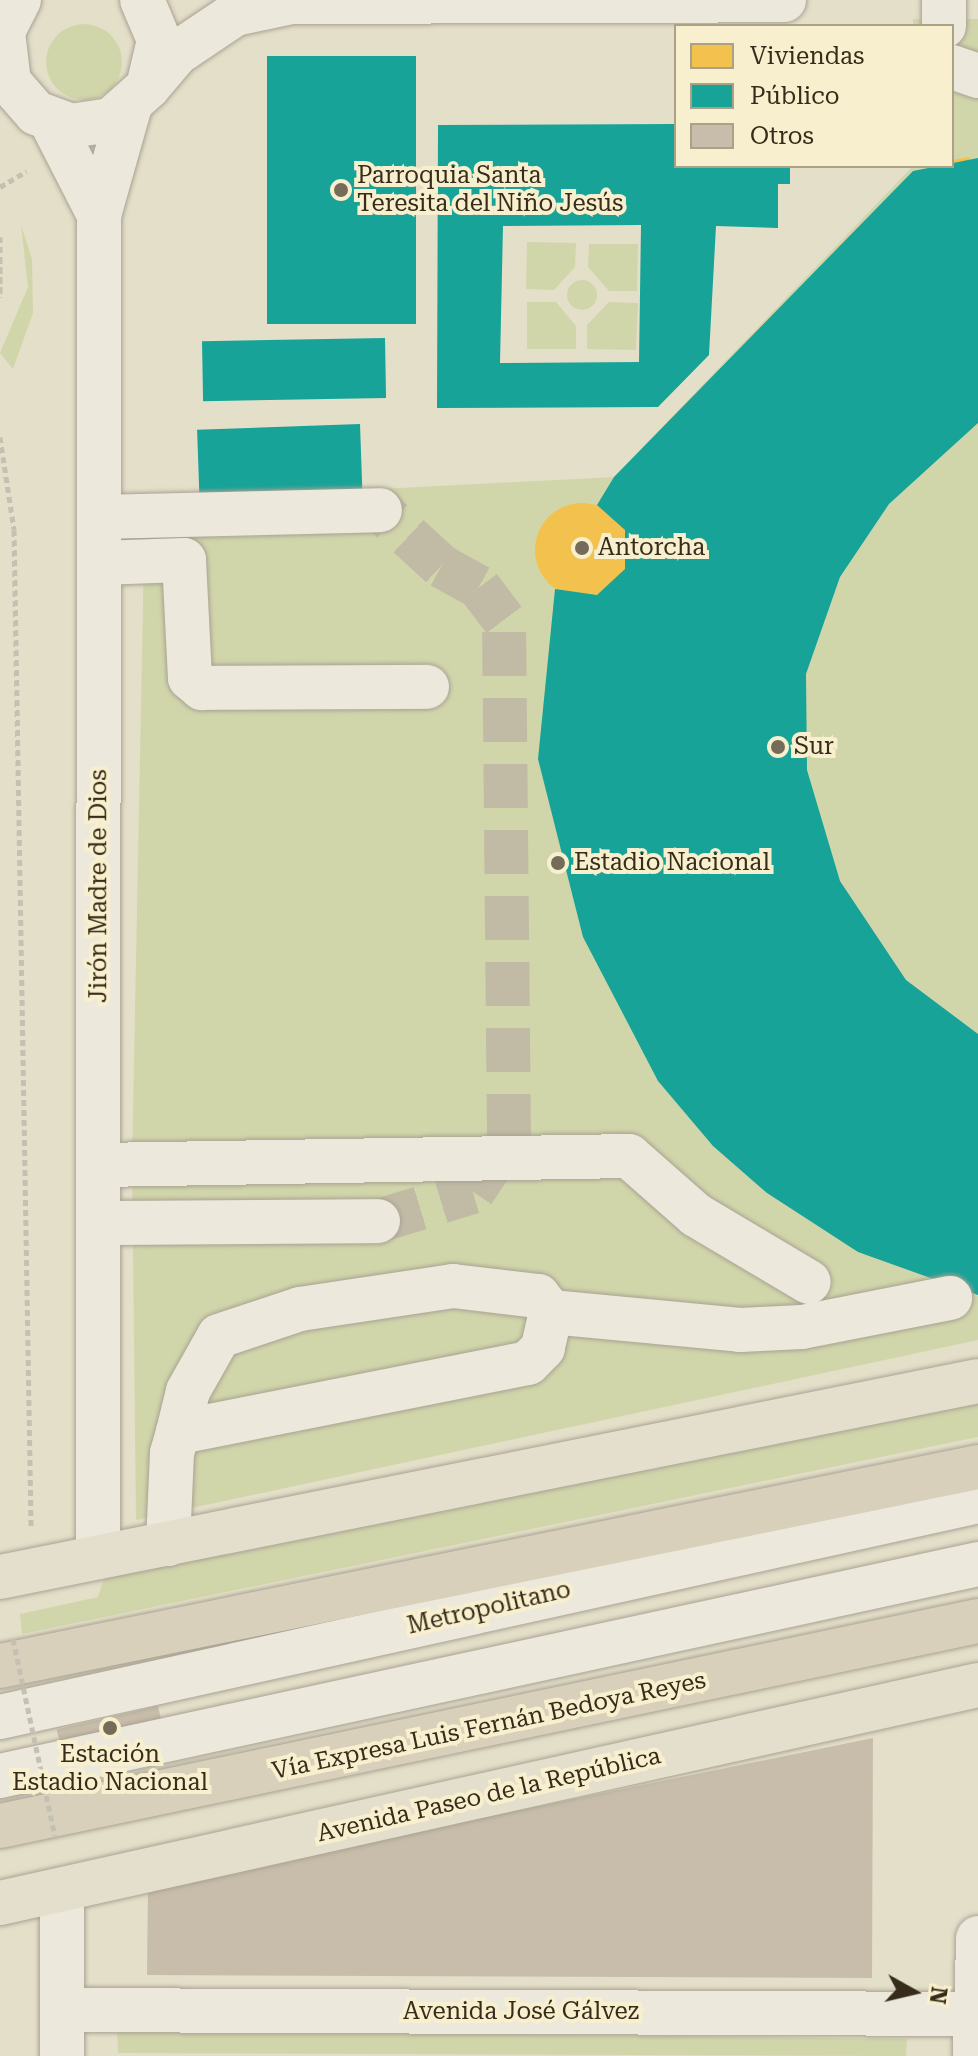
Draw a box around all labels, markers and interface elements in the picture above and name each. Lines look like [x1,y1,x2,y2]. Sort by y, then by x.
legend [674,24,954,168]
text: Viviendas [750,42,864,70]
text: Público [750,82,839,110]
text: Otros [750,122,814,150]
place label: Parroquia Santa Teresita del Niño Jesús [357,162,623,218]
marker: Parroquia Santa Teresita del Niño Jesús [332,181,350,199]
place label: Antorcha [598,534,705,562]
marker: Antorcha [573,539,591,557]
place label: Sur [794,733,834,761]
marker: Sur [769,738,787,756]
street label: Jirón Madre de Dios [85,769,113,1003]
place label: Estadio Nacional [574,849,770,877]
marker: Estadio Nacional [549,854,567,872]
street label: Metropolitano [405,1575,573,1641]
street label: Vía Expresa Luis Fernán Bedoya Reyes [270,1666,708,1786]
marker: Estación Estadio Nacional [101,1719,119,1737]
place label: Estación Estadio Nacional [12,1741,208,1797]
street label: Avenida Paseo de la República [314,1741,664,1849]
north arrow [874,1952,954,2032]
text: N [925,1985,952,2006]
street label: Avenida José Gálvez [403,1998,639,2026]

